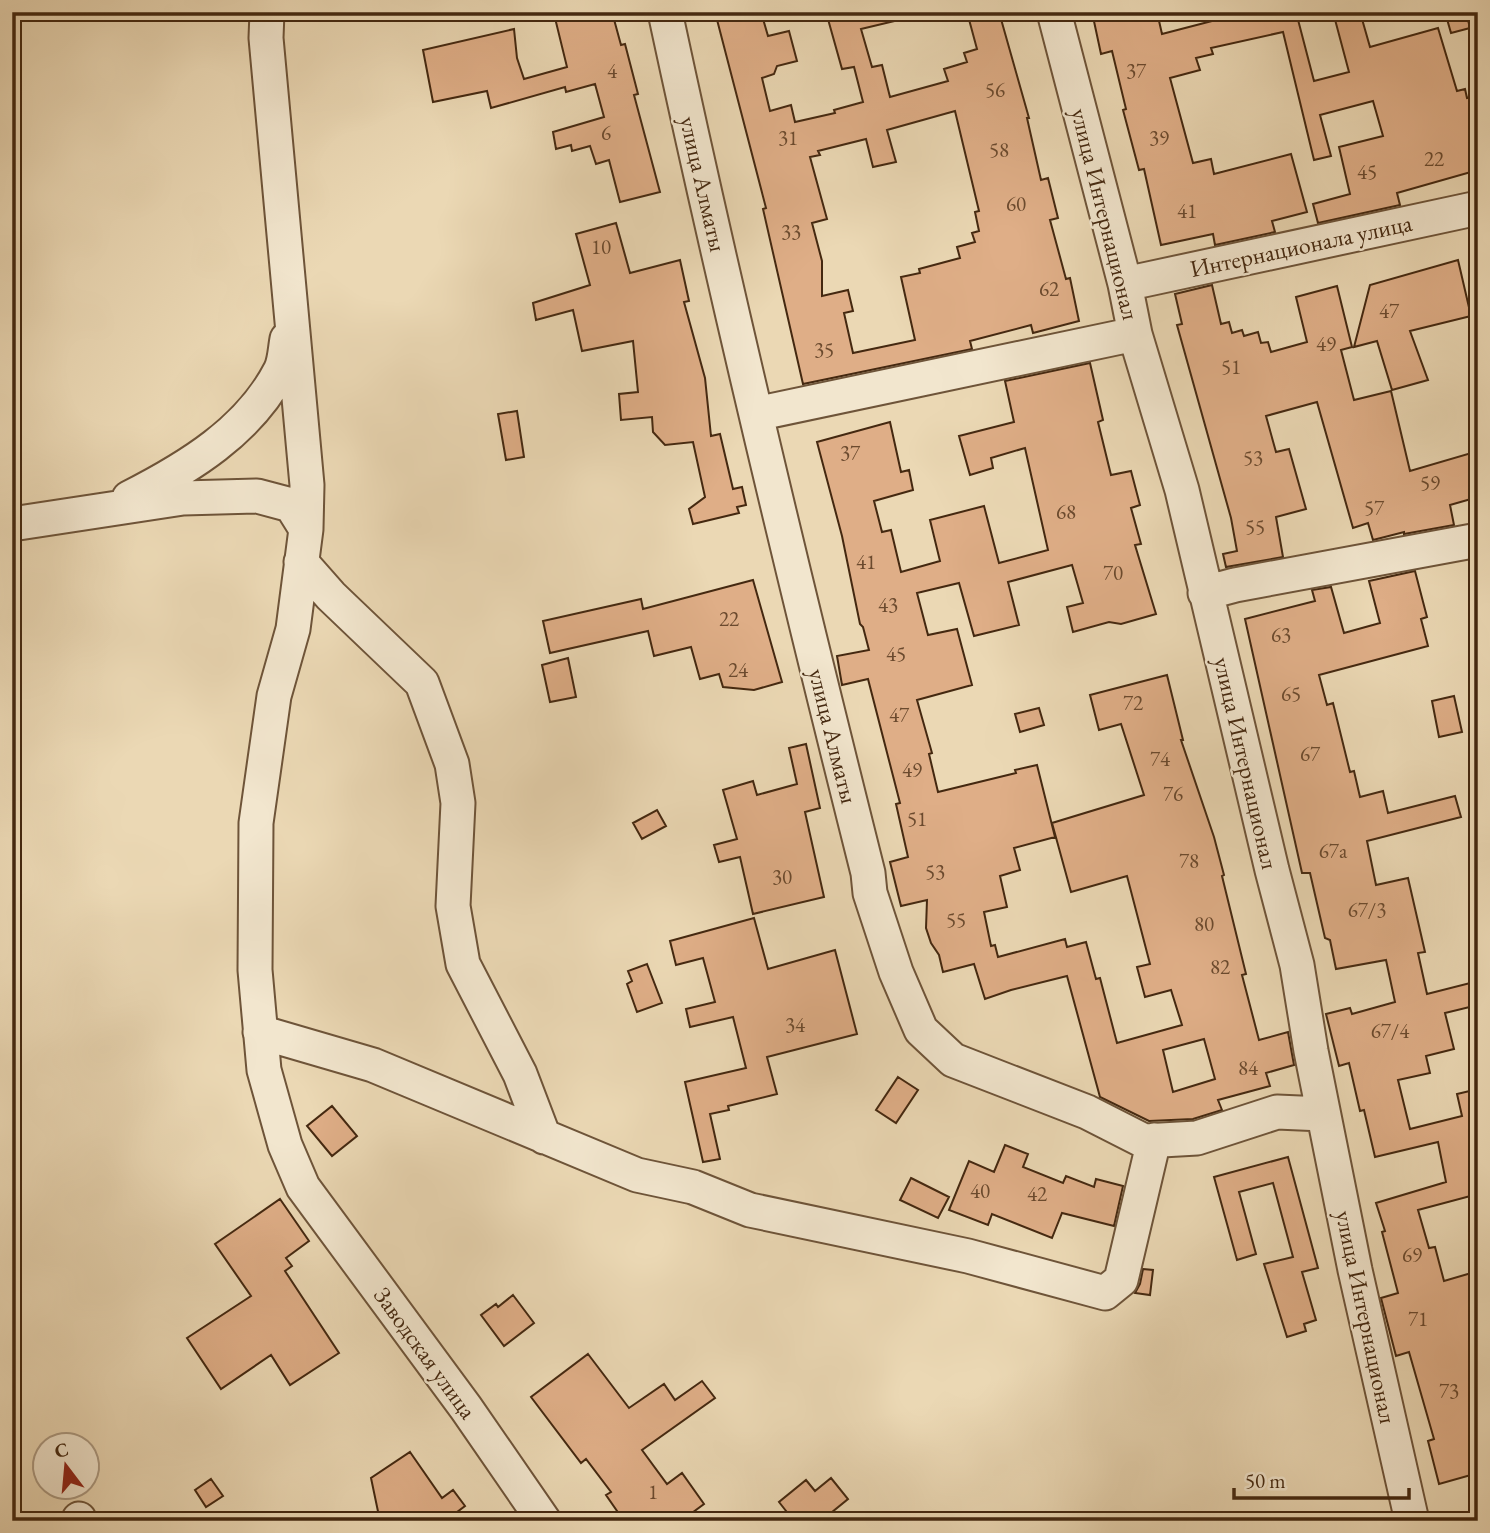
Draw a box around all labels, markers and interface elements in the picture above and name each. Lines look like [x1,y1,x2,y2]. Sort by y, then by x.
house number: 4 [607,57,618,84]
house number: 37 [1126,57,1147,84]
house number: 56 [985,76,1005,103]
street label: улица Интернационал [1064,105,1147,323]
street label: улица Алматы [673,113,734,255]
house number: 6 [601,119,611,146]
house number: 31 [778,124,798,151]
house number: 39 [1149,124,1169,151]
house number: 58 [989,136,1009,163]
house number: 22 [1424,145,1444,172]
house number: 45 [1357,158,1377,185]
house number: 60 [1006,190,1026,217]
house number: 41 [1177,197,1197,224]
street label: Интернационала улица [1187,207,1415,284]
house number: 33 [781,218,801,245]
house number: 10 [591,233,611,260]
house number: 62 [1039,275,1059,302]
house number: 47 [1379,297,1400,324]
house number: 49 [1316,330,1336,357]
house number: 35 [814,336,834,363]
house number: 51 [1221,353,1241,380]
house number: 37 [840,439,861,466]
house number: 53 [1243,444,1263,471]
house number: 59 [1420,469,1440,496]
house number: 57 [1364,494,1385,521]
house number: 68 [1056,498,1076,525]
house number: 55 [1245,513,1265,540]
house number: 41 [856,548,876,575]
house number: 70 [1103,559,1123,586]
house number: 43 [878,591,898,618]
house number: 22 [719,605,739,632]
house number: 63 [1271,621,1291,648]
house number: 45 [886,640,906,667]
street label: улица Интернационал [1207,654,1286,872]
house number: 24 [728,656,749,683]
street label: улица Алматы [802,665,865,807]
house number: 65 [1281,680,1301,707]
house number: 72 [1123,689,1143,716]
house number: 47 [889,701,910,728]
house number: 67 [1300,740,1321,767]
house number: 74 [1150,745,1171,772]
house number: 49 [902,756,922,783]
house number: 76 [1163,780,1183,807]
house number: 51 [907,805,927,832]
house number: 67а [1319,837,1348,864]
house number: 78 [1179,847,1199,874]
house number: 53 [925,858,945,885]
house number: 30 [772,863,792,890]
house number: 67/3 [1348,896,1386,923]
house number: 55 [946,906,966,933]
house number: 80 [1194,910,1214,937]
house number: 82 [1210,953,1230,980]
house number: 34 [785,1011,806,1038]
house number: 67/4 [1371,1017,1410,1044]
house number: 84 [1238,1054,1259,1081]
house number: 40 [970,1177,990,1204]
house number: 42 [1027,1180,1047,1207]
street label: улица Интернационал [1329,1208,1404,1426]
house number: 69 [1402,1241,1422,1268]
street label: Заводская улица [367,1281,484,1425]
house number: 71 [1408,1305,1428,1332]
house number: 73 [1439,1377,1459,1404]
north arrow [32,1432,102,1502]
text: С [52,1436,71,1464]
scale bar [1234,1456,1410,1500]
text: 50 m [1245,1467,1286,1494]
house number: 1 [648,1478,658,1505]

